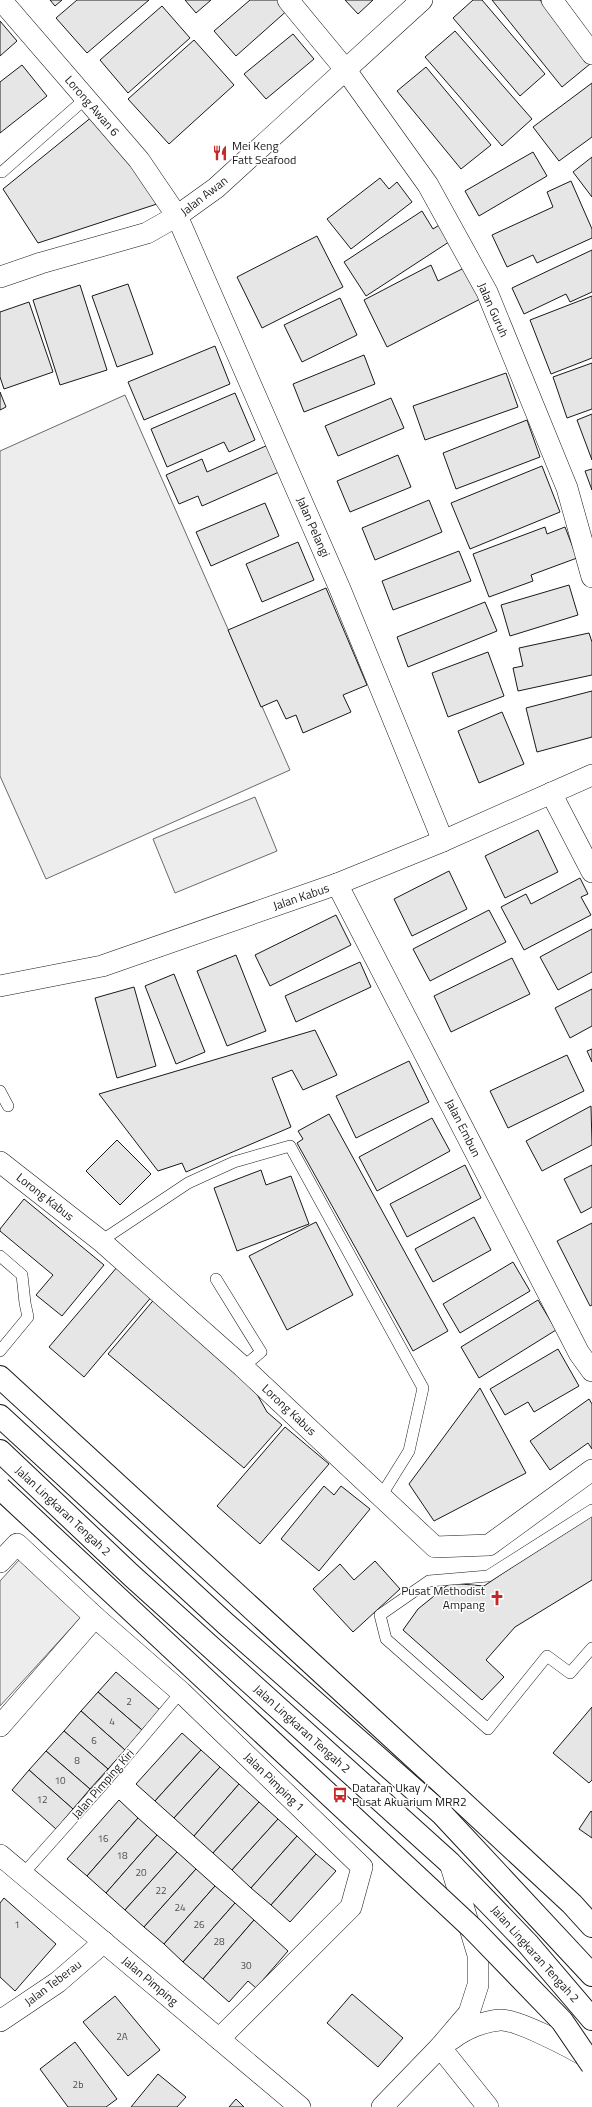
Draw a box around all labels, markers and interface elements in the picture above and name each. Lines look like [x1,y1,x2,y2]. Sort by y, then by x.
street label: Lorong Awan 6 [60,71,124,141]
place label: Mei Keng Fatt Seafood [232,136,296,169]
restaurant icon: Mei Keng Fatt Seafood [211,144,229,162]
street label: Jalan Awan [176,171,232,220]
street label: Jalan Guruh [473,279,514,340]
street label: Jalan Pelangi [292,493,335,560]
street label: Jalan Kabus [270,878,332,915]
street label: Jalan Embun [441,1095,486,1160]
street label: Lorong Kabus [12,1168,79,1226]
street label: Lorong Kabus [258,1379,321,1440]
street label: Jalan Lingkaran Tengah 2 [11,1461,116,1560]
place label: Pusat Methodist Ampang [401,1581,486,1614]
church icon: Pusat Methodist Ampang [488,1589,506,1607]
street label: Jalan Lingkaran Tengah 2 [250,1680,355,1778]
house number: 2 [126,1694,132,1709]
house number: 4 [109,1714,115,1729]
house number: 6 [91,1733,97,1748]
street label: Jalan Pimping Kiri [67,1744,139,1823]
street label: Jalan Pimping 1 [240,1748,309,1816]
house number: 8 [74,1753,80,1768]
house number: 10 [54,1773,66,1788]
place label: Dataran Ukay / Pusat Akuarium MRR2 [352,1778,467,1811]
bus stop icon: Dataran Ukay / Pusat Akuarium MRR2 [331,1786,349,1804]
house number: 12 [36,1792,48,1807]
house number: 16 [97,1831,109,1846]
house number: 18 [116,1848,128,1863]
house number: 20 [135,1865,147,1880]
house number: 22 [155,1883,167,1898]
house number: 24 [174,1900,186,1915]
street label: Jalan Lingkaran Tengah 2 [486,1901,584,2006]
house number: 1 [14,1917,20,1932]
house number: 26 [193,1917,205,1932]
house number: 28 [213,1934,225,1949]
street label: Jalan Pimping [118,1951,183,2010]
street label: Jalan Teberau [20,1955,85,2011]
house number: 30 [240,1958,252,1973]
house number: 2A [116,2029,128,2044]
house number: 2b [73,2077,83,2092]

